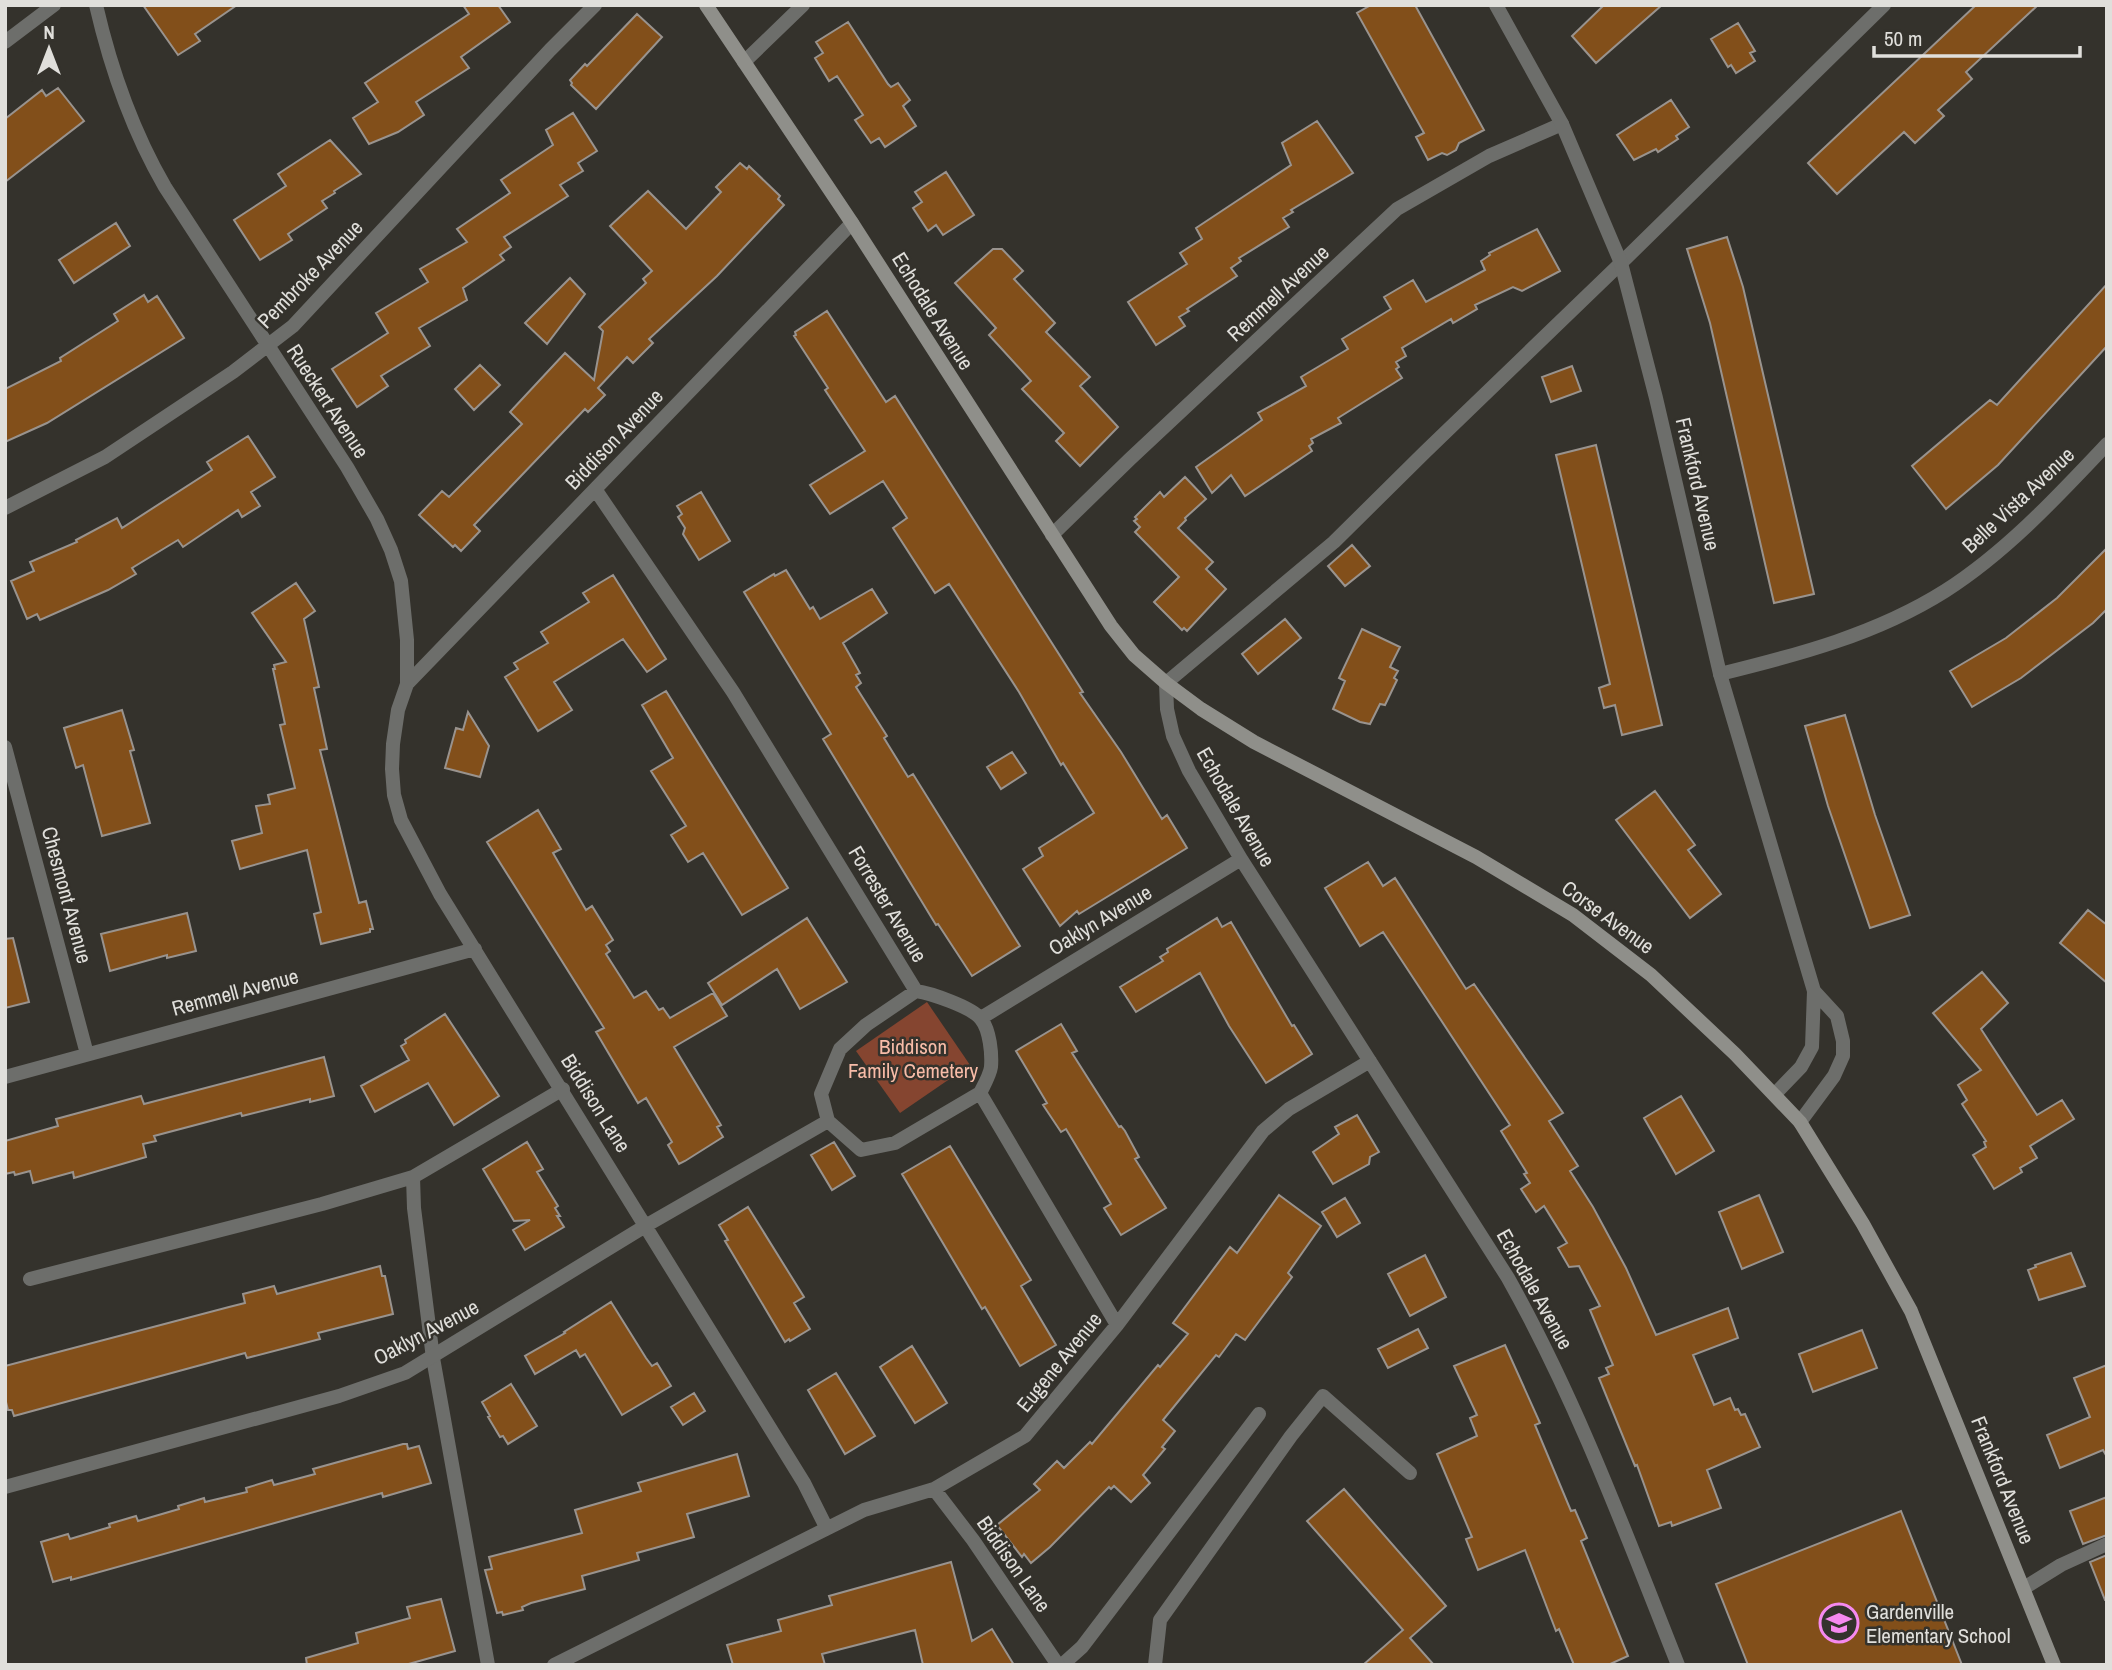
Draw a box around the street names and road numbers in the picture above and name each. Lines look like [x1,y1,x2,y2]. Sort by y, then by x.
street label: Pembroke Avenue [251,213,369,335]
street label: Remmell Avenue [1221,238,1335,348]
street label: Echodale Avenue [885,247,981,375]
street label: Rueckert Avenue [280,338,376,464]
street label: Biddison Avenue [558,382,670,496]
street label: Frankford Avenue [1669,415,1727,553]
street label: Belle Vista Avenue [1955,440,2081,560]
street label: Echodale Avenue [1190,742,1282,872]
street label: Chesmont Avenue [35,823,99,967]
street label: Forrester Avenue [842,840,934,968]
street label: Corse Avenue [1556,874,1660,960]
street label: Oaklyn Avenue [1043,878,1157,962]
street label: Remmell Avenue [169,961,301,1023]
street label: Biddison Lane [554,1048,638,1158]
street label: Echodale Avenue [1490,1223,1580,1355]
street label: Oaklyn Avenue [368,1292,484,1372]
street label: Eugene Avenue [1010,1306,1108,1418]
street label: Frankford Avenue [1964,1412,2042,1548]
street label: Biddison Lane [970,1510,1058,1618]

